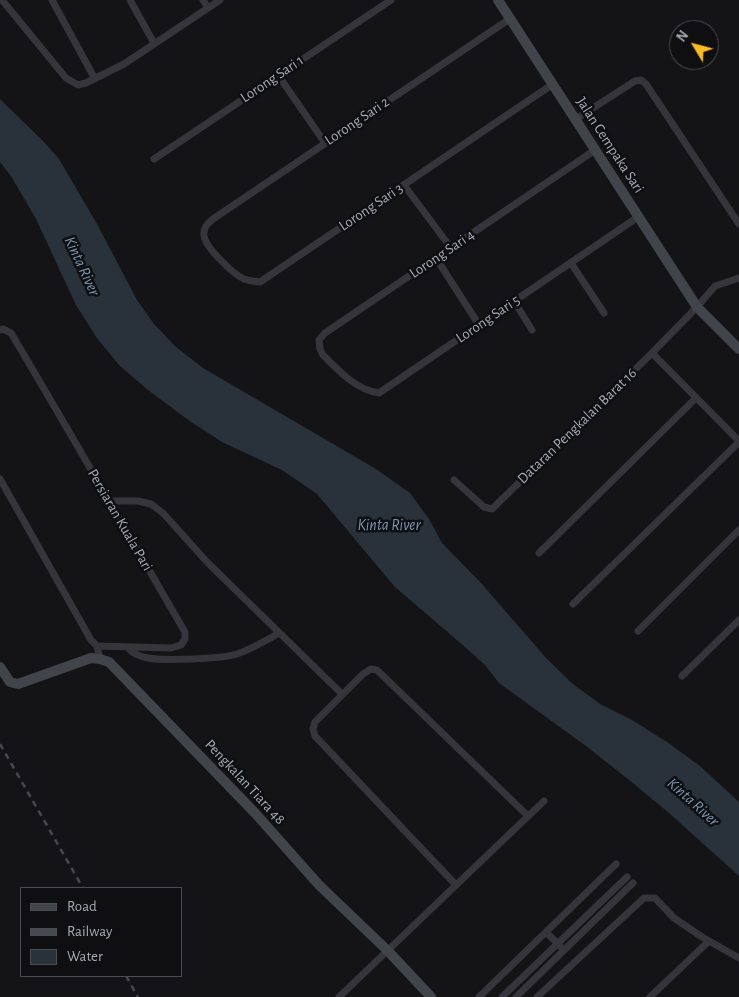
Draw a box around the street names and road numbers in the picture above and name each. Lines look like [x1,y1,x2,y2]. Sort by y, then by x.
street label: Lorong Sari 1 [237,51,307,107]
street label: Lorong Sari 2 [321,93,393,149]
street label: Jalan Cempaka Sari [572,94,648,196]
street label: Lorong Sari 3 [336,179,406,235]
street label: Lorong Sari 4 [406,226,478,282]
street label: Lorong Sari 5 [452,291,524,347]
street label: Dataran Pengkalan Barat 16 [514,364,640,488]
street label: Persiaran Kuala Pari [83,466,157,574]
street label: Pengkalan Tiara 48 [201,736,289,828]

